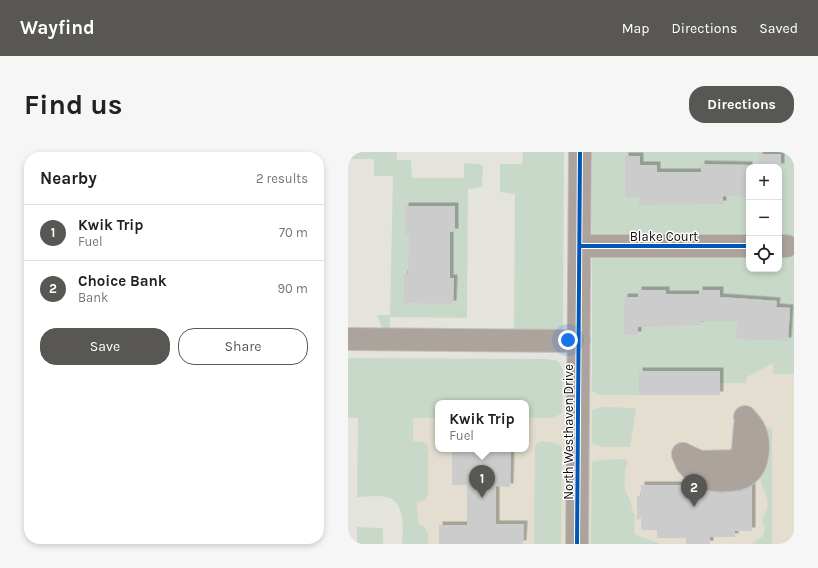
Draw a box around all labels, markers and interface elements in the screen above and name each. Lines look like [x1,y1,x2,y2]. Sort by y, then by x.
text: Wayfind [20,17,95,39]
text: Map [622,20,650,37]
text: Directions [672,20,737,37]
text: Saved [759,20,798,37]
button: Directions [689,86,794,123]
text: Find us [24,88,123,121]
map controls [746,164,782,272]
button: + [746,164,782,200]
text: Nearby [40,168,97,188]
text: 2 results [256,171,308,186]
button: − [746,200,782,236]
text: Kwik Trip [78,216,143,234]
text: 1 [51,225,55,240]
text: 70 m [279,225,308,240]
street label: Blake Court [630,229,698,244]
text: Fuel [78,234,103,249]
button: locate [746,236,782,272]
text: Choice Bank [78,272,167,290]
text: 2 [49,281,57,296]
text: 90 m [277,281,308,296]
text: Bank [78,290,108,305]
button: Save [40,328,170,365]
button: Share [178,328,308,365]
your location [558,330,578,350]
street label: North Westhaven Drive [561,364,576,500]
popup [435,400,529,452]
text: Kwik Trip [449,410,515,428]
text: Fuel [449,428,474,443]
pin: 1 [469,465,495,498]
pin: 2 [681,474,707,507]

